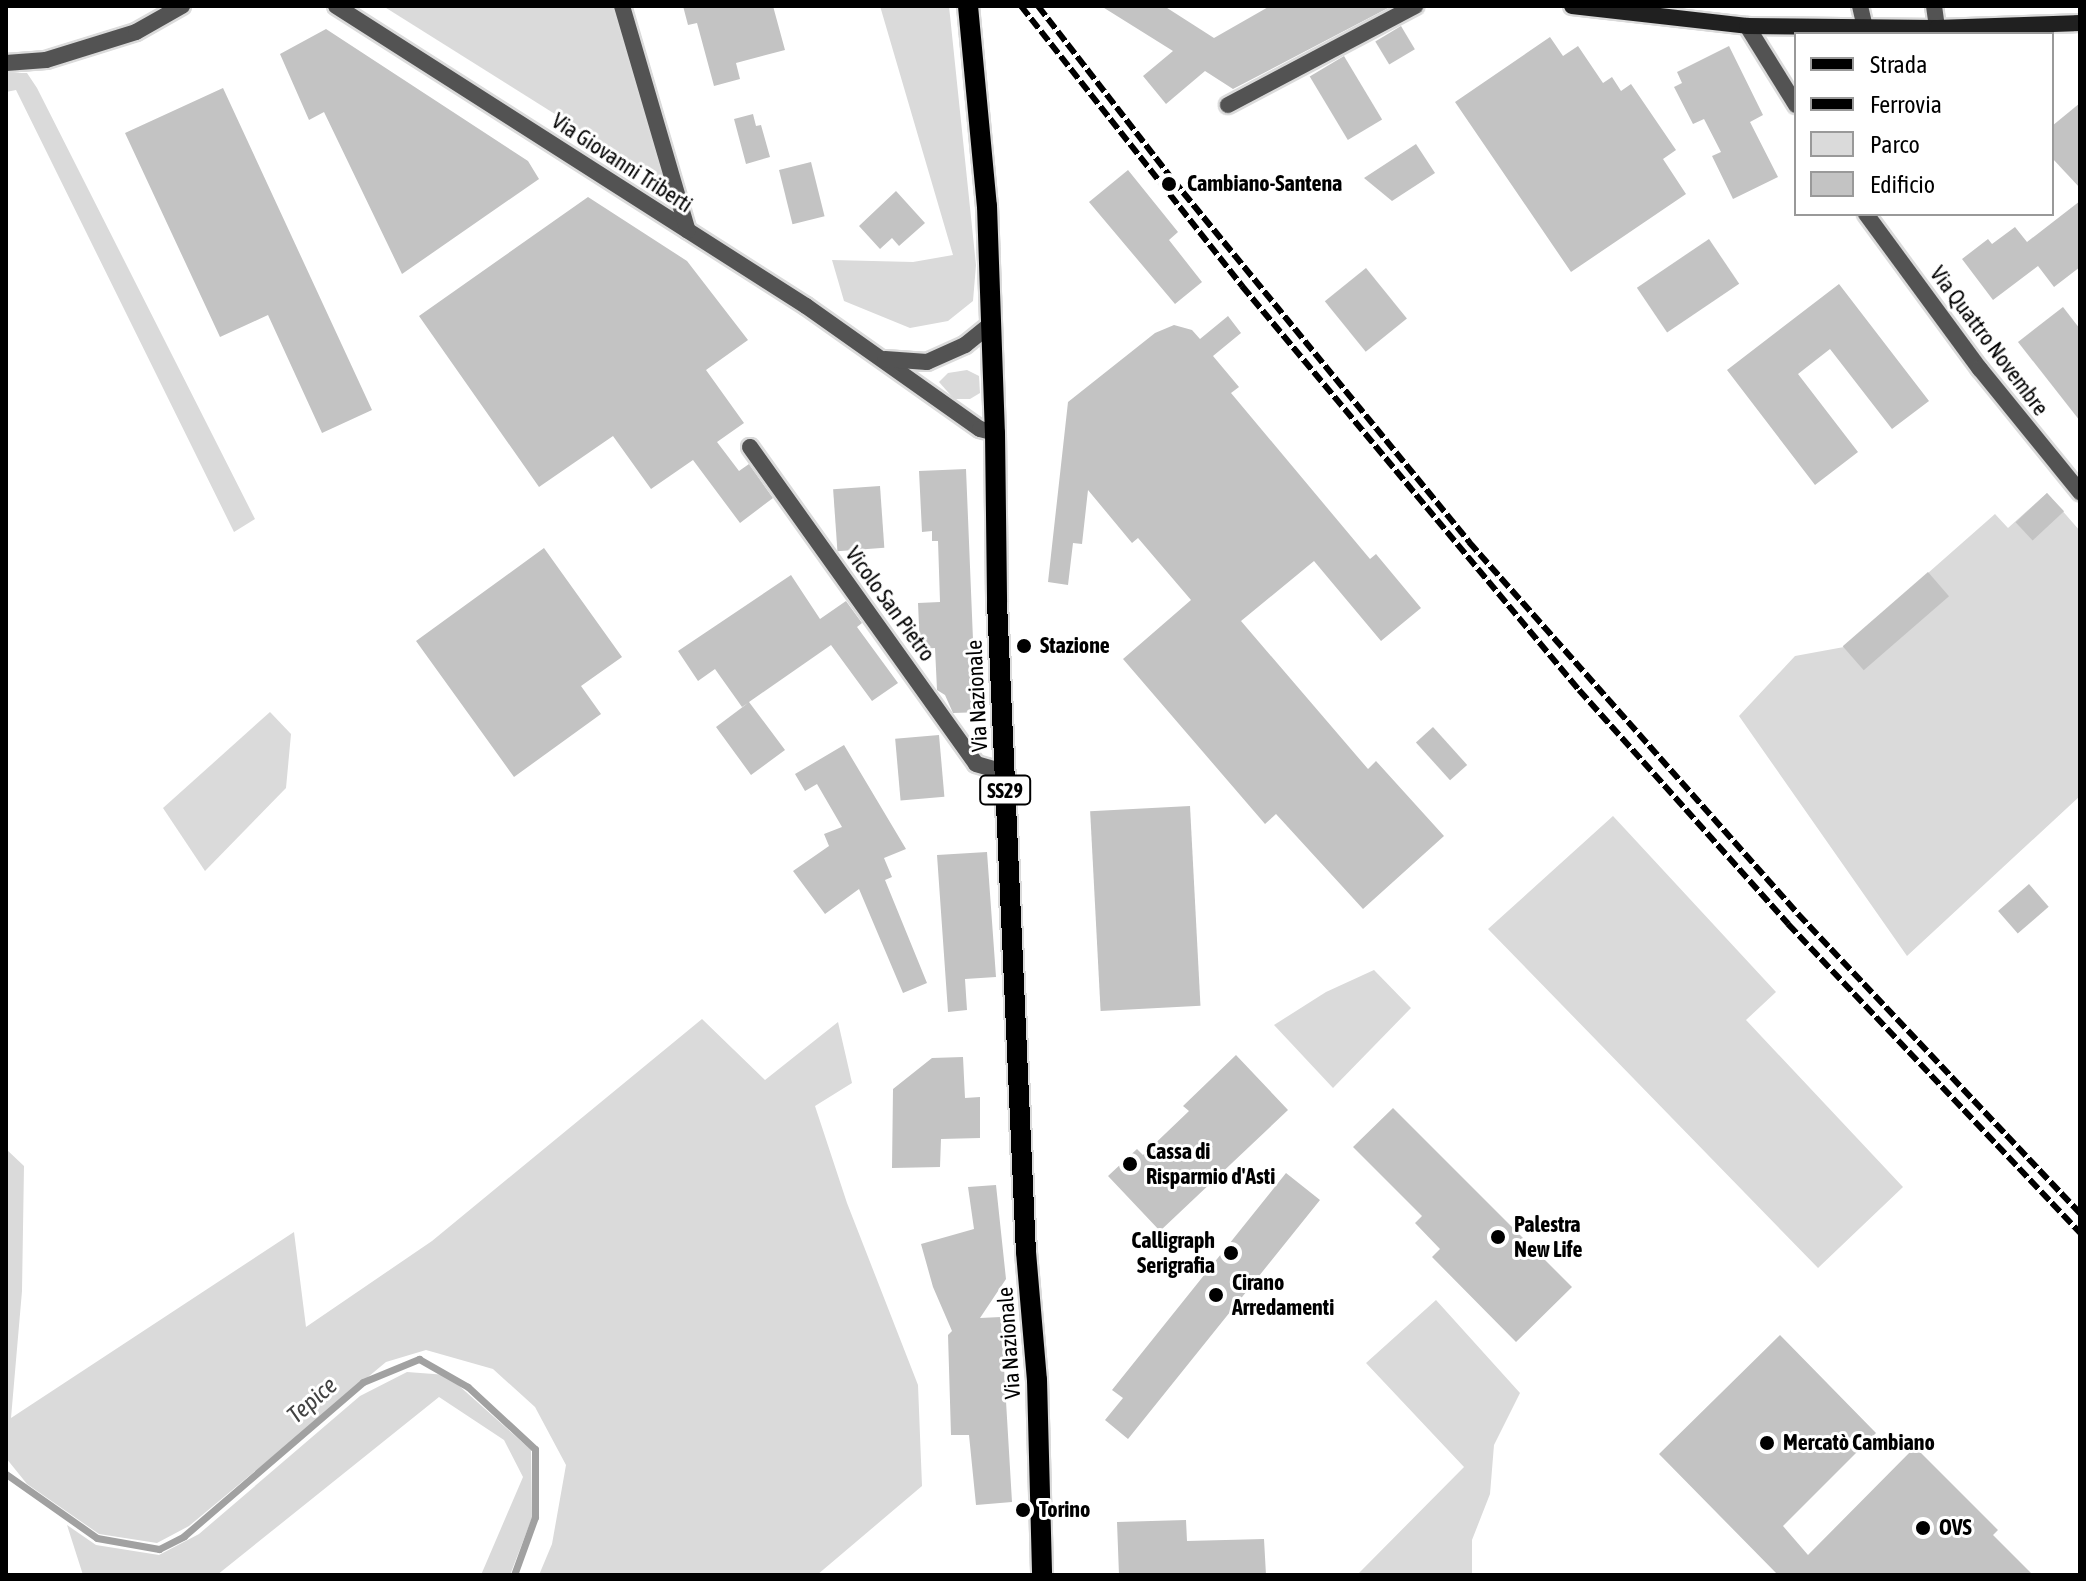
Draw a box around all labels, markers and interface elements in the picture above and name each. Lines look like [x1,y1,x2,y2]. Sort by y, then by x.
legend [1794,32,2054,216]
text: Strada [1870,51,1927,78]
text: Ferrovia [1870,91,1942,118]
street label: Via Giovanni Triberti [547,108,697,218]
text: Parco [1870,131,1920,158]
place label: Cambiano-Santena [1187,171,1342,197]
text: Edificio [1870,171,1935,198]
marker: Cambiano-Santena [1158,173,1180,195]
street label: Via Quattro Novembre [1924,261,2054,421]
street label: Vicolo San Pietro [840,542,940,666]
place label: Stazione [1040,633,1110,659]
marker: Stazione [1015,637,1033,655]
street label: Via Nazionale [961,639,993,753]
road number: SS29 [979,774,1031,806]
place label: Cassa di Risparmio d'Asti [1146,1138,1275,1190]
marker: Cassa di Risparmio d'Asti [1121,1155,1139,1173]
place label: Palestra New Life [1514,1211,1583,1262]
place label: Calligraph Serigrafia [1131,1227,1215,1278]
marker: Palestra New Life [1489,1228,1507,1246]
marker: Calligraph Serigrafia [1222,1244,1240,1262]
place label: Cirano Arredamenti [1232,1269,1334,1320]
street label: Via Nazionale [992,1286,1026,1400]
marker: Cirano Arredamenti [1207,1286,1225,1304]
water label: Tepice [281,1371,343,1429]
place label: Mercatò Cambiano [1783,1430,1935,1456]
marker: Mercatò Cambiano [1758,1434,1776,1452]
place label: Torino [1039,1497,1090,1523]
marker: Torino [1014,1501,1032,1519]
place label: OVS [1939,1515,1972,1541]
marker: OVS [1914,1519,1932,1537]

